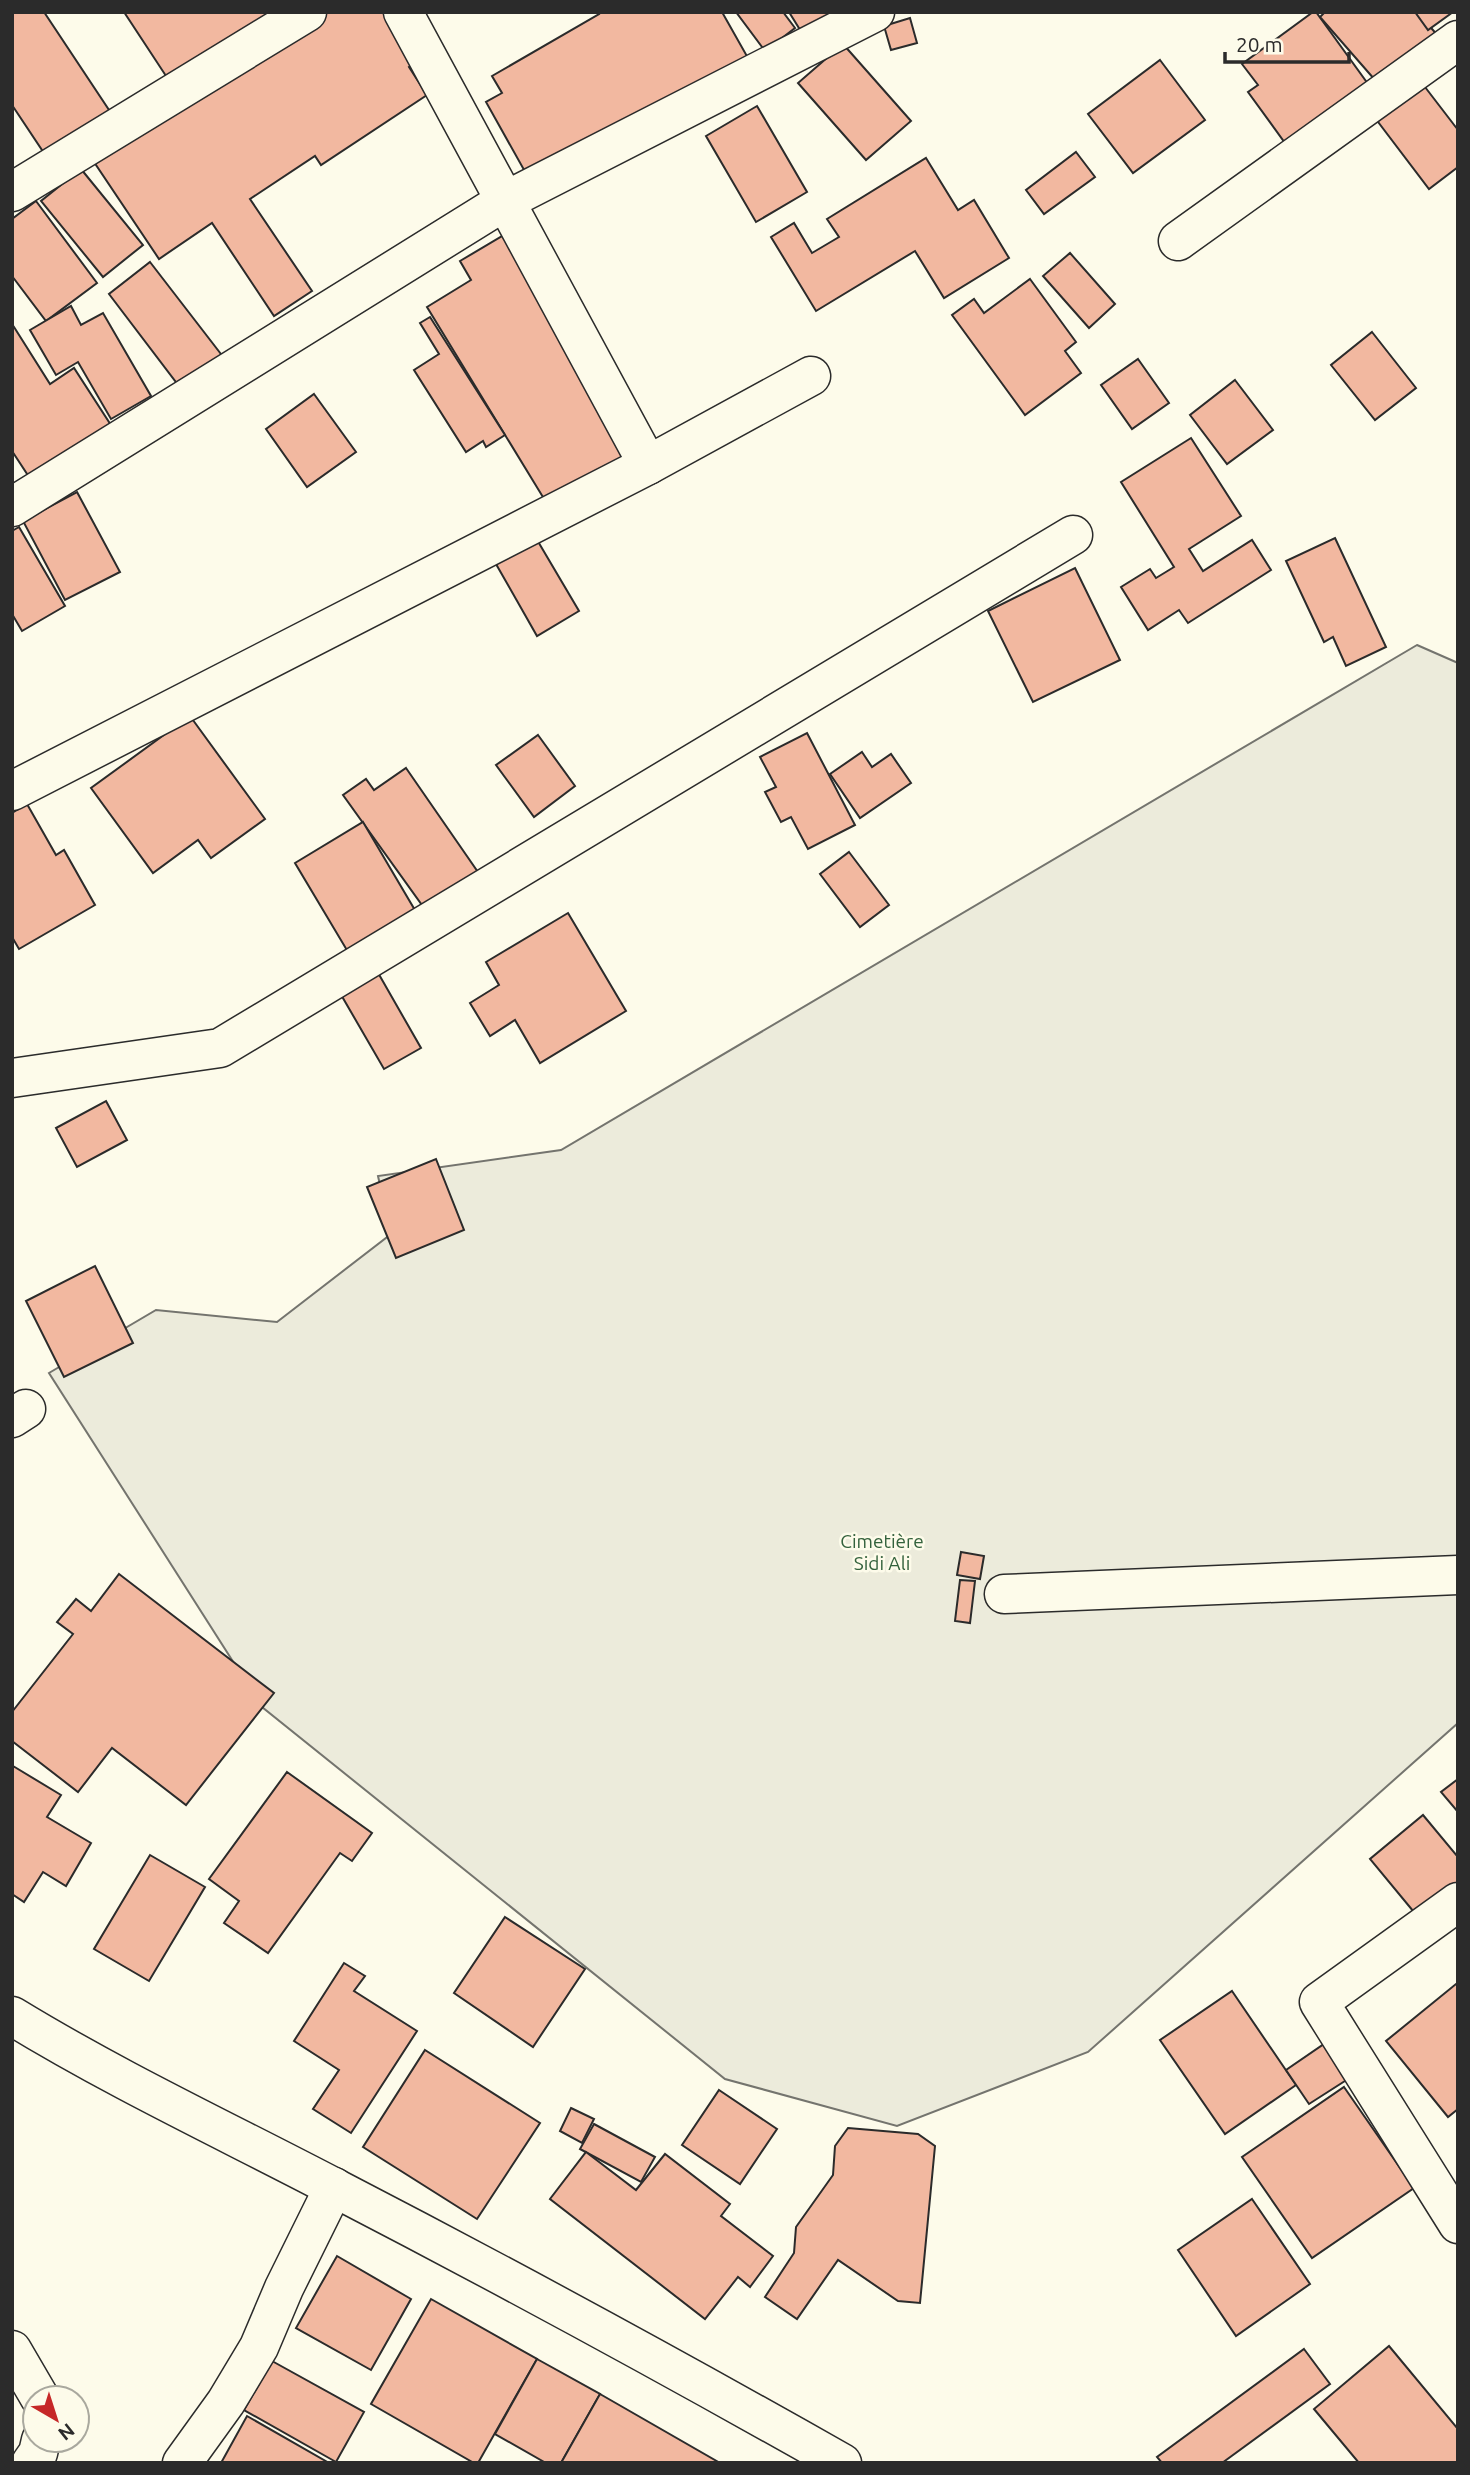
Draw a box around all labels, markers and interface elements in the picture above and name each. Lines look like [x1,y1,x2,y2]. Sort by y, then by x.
scale bar [1225,21,1349,65]
text: 20 m [1236,32,1283,56]
park label: Cimetière Sidi Ali [840,1530,924,1574]
north arrow [21,2384,91,2454]
text: N [54,2419,79,2445]

